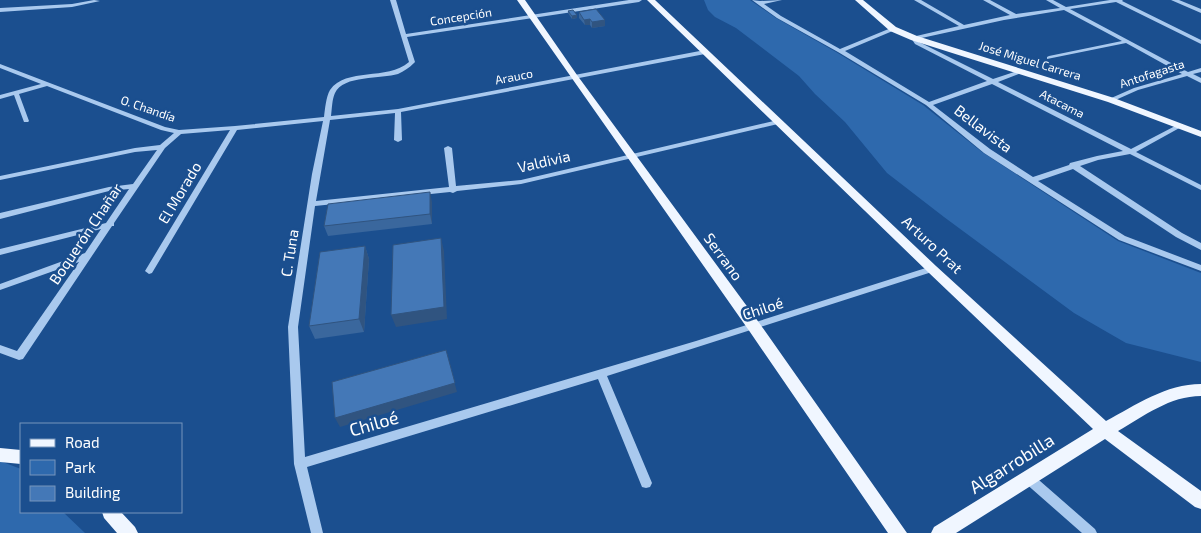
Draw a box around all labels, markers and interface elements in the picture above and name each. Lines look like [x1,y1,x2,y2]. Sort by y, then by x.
street label: Concepción [429,4,493,28]
street label: José Miguel Carrera [977,38,1083,82]
street label: Antofagasta [1117,56,1186,90]
street label: Arauco [494,65,534,87]
street label: Atacama [1038,86,1087,120]
street label: O. Chandía [119,92,178,124]
street label: Bellavista [951,101,1016,156]
street label: Valdivia [516,146,572,176]
street label: El Morado [154,158,205,227]
street label: Boquerón Chañar [45,180,126,287]
street label: Arturo Prat [899,212,967,277]
street label: C. Tuna [276,228,302,278]
street label: Serrano [701,229,747,284]
street label: Chiloé [740,293,785,323]
street label: Chiloé [346,406,401,441]
legend [20,423,182,513]
street label: Algarrobilla [965,428,1058,498]
text: Road [65,433,100,451]
text: Park [65,458,96,476]
text: Building [65,483,121,501]

